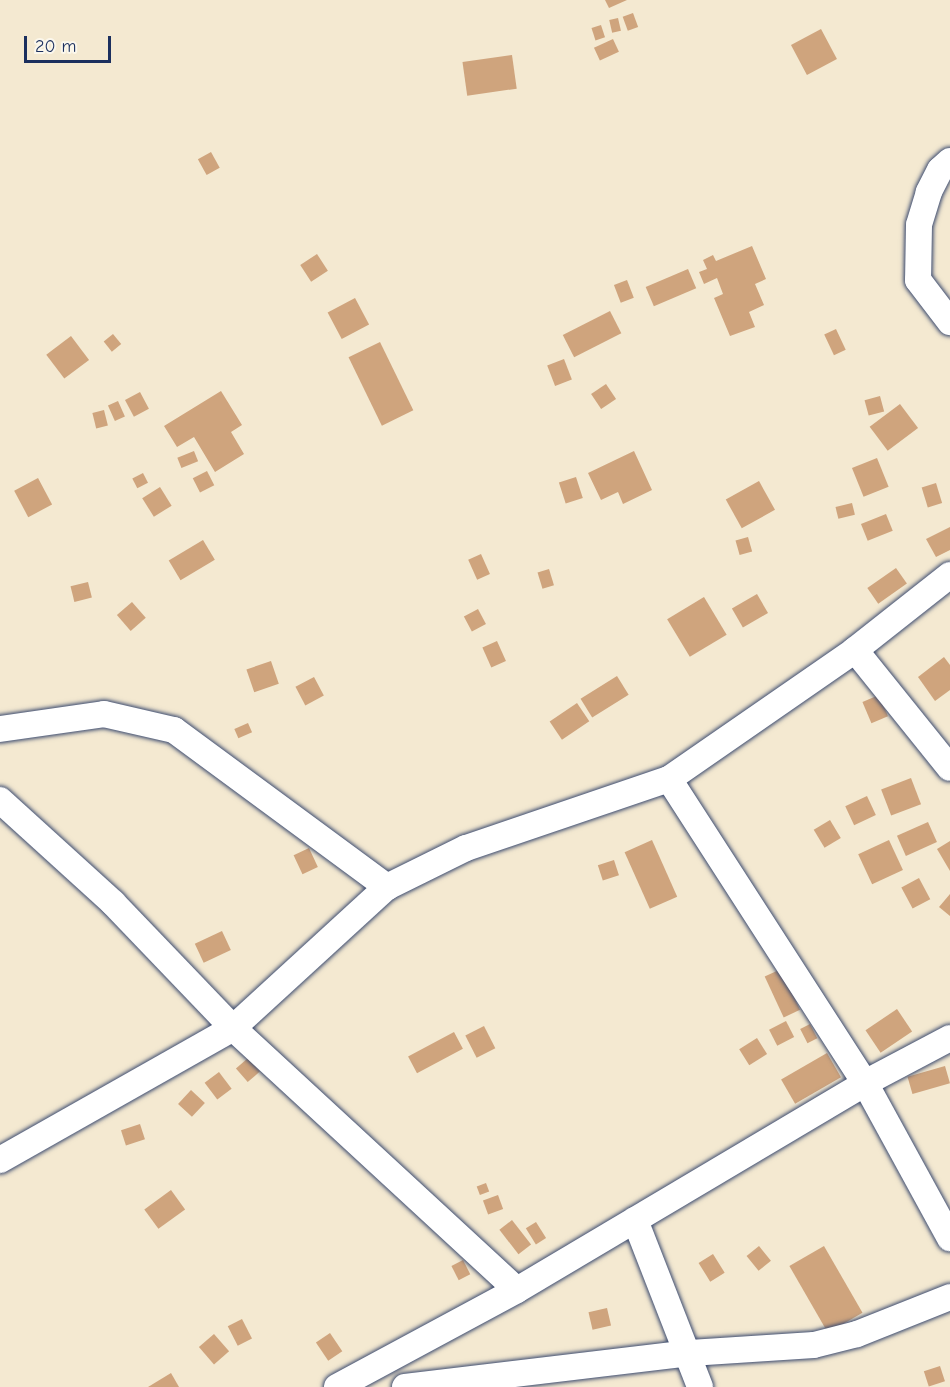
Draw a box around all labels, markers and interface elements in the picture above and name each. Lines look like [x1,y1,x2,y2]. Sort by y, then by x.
scale bar [27,24,114,62]
text: 20 m [35,36,76,57]

